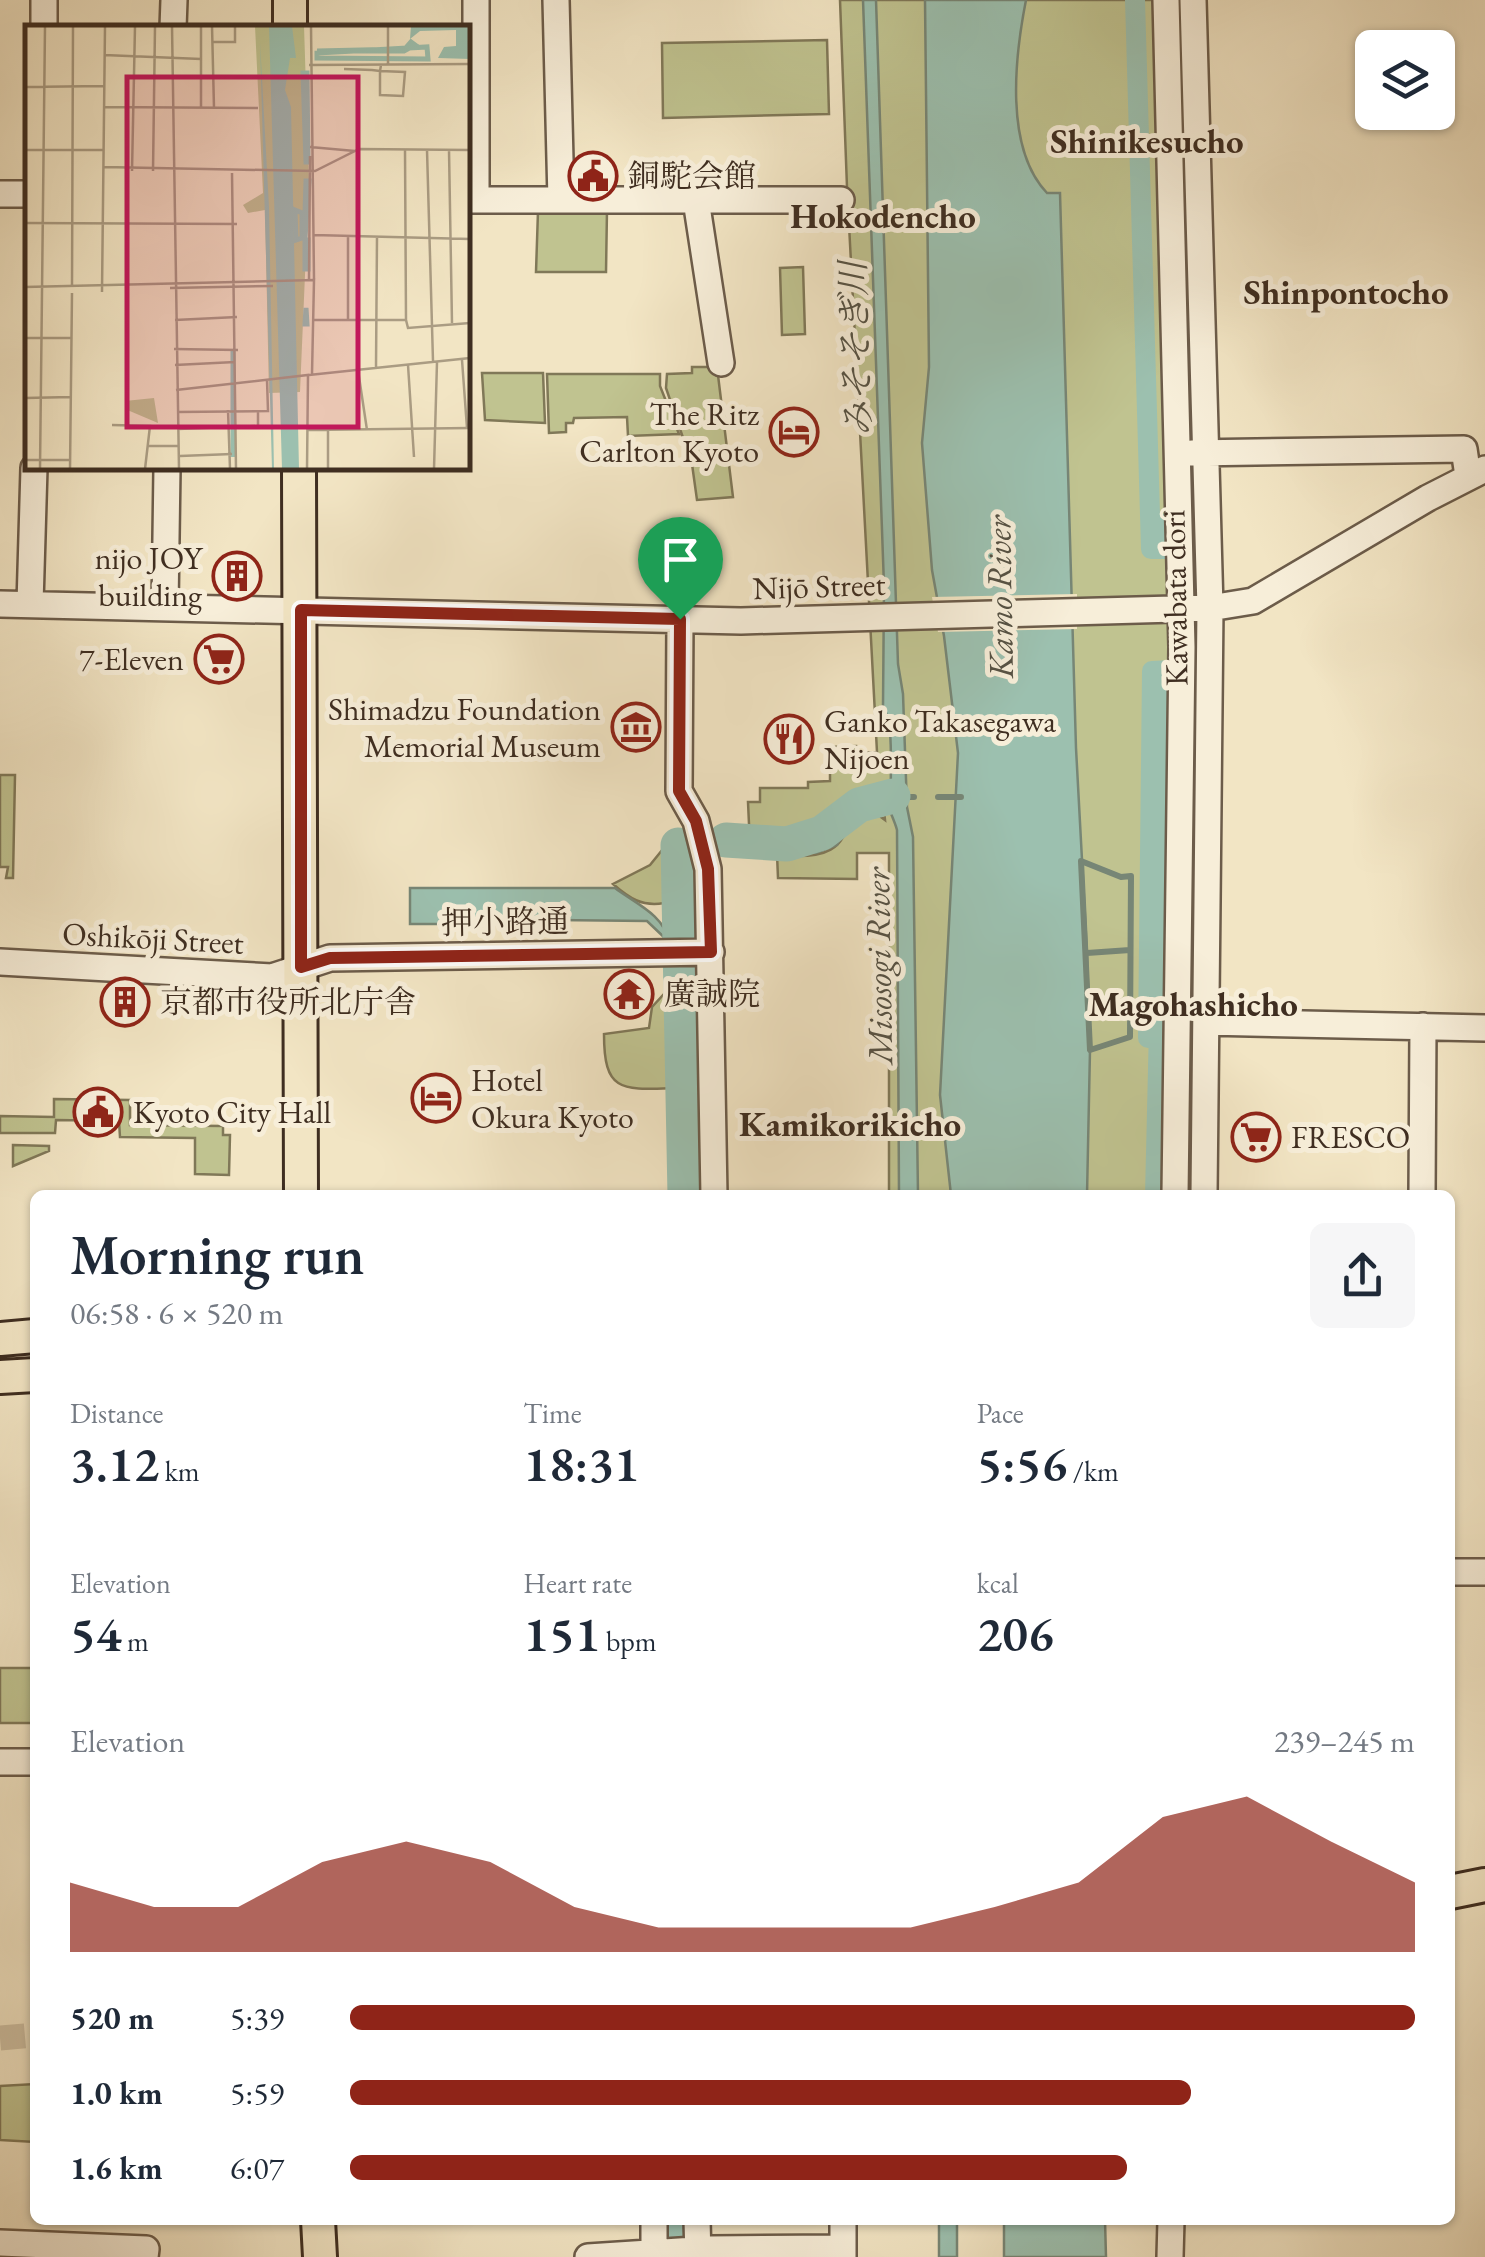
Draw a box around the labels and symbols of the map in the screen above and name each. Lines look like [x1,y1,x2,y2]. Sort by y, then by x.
inset map [25,25,470,470]
district label: Shinikesucho [1050,118,1244,163]
public building icon: 銅駝会館 [567,150,619,202]
place label: 銅駝会館 [628,155,756,197]
district label: Hokodencho [790,193,976,238]
water label: みそそぎ川 [829,257,881,437]
district label: Shinpontocho [1243,269,1449,314]
place label: The Ritz Carlton Kyoto [579,393,759,472]
hotel icon: The Ritz Carlton Kyoto [768,406,820,458]
street label: Kawabata dori [1152,509,1198,687]
water label: Kamo River [975,514,1023,680]
pin [638,517,723,620]
place label: nijo JOY building [95,537,203,616]
building icon: nijo JOY building [211,550,263,602]
street label: Nijō Street [752,563,886,609]
supermarket icon: 7-Eleven [193,633,245,685]
place label: 7-Eleven [79,638,184,680]
place label: Shimadzu Foundation Memorial Museum [328,688,601,767]
place label: Ganko Takasegawa Nijoen [824,700,1056,779]
museum icon: Shimadzu Foundation Memorial Museum [610,701,662,753]
restaurant icon: Ganko Takasegawa Nijoen [763,713,815,765]
water label: Misosogi River [854,866,903,1067]
street label: 押小路通 [441,900,569,944]
street label: Oshikōji Street [61,912,245,964]
temple icon: 廣誠院 [603,968,655,1020]
place label: 廣誠院 [664,973,760,1015]
building icon: 京都市役所北庁舎 [99,976,151,1028]
place label: 京都市役所北庁舎 [160,981,416,1023]
district label: Magohashicho [1088,981,1298,1026]
place label: Hotel Okura Kyoto [471,1059,634,1138]
hotel icon: Hotel Okura Kyoto [410,1072,462,1124]
public building icon: Kyoto City Hall [72,1086,124,1138]
place label: Kyoto City Hall [133,1091,332,1133]
district label: Kamikorikicho [739,1101,961,1146]
supermarket icon: FRESCO [1230,1111,1282,1163]
place label: FRESCO [1291,1116,1410,1158]

